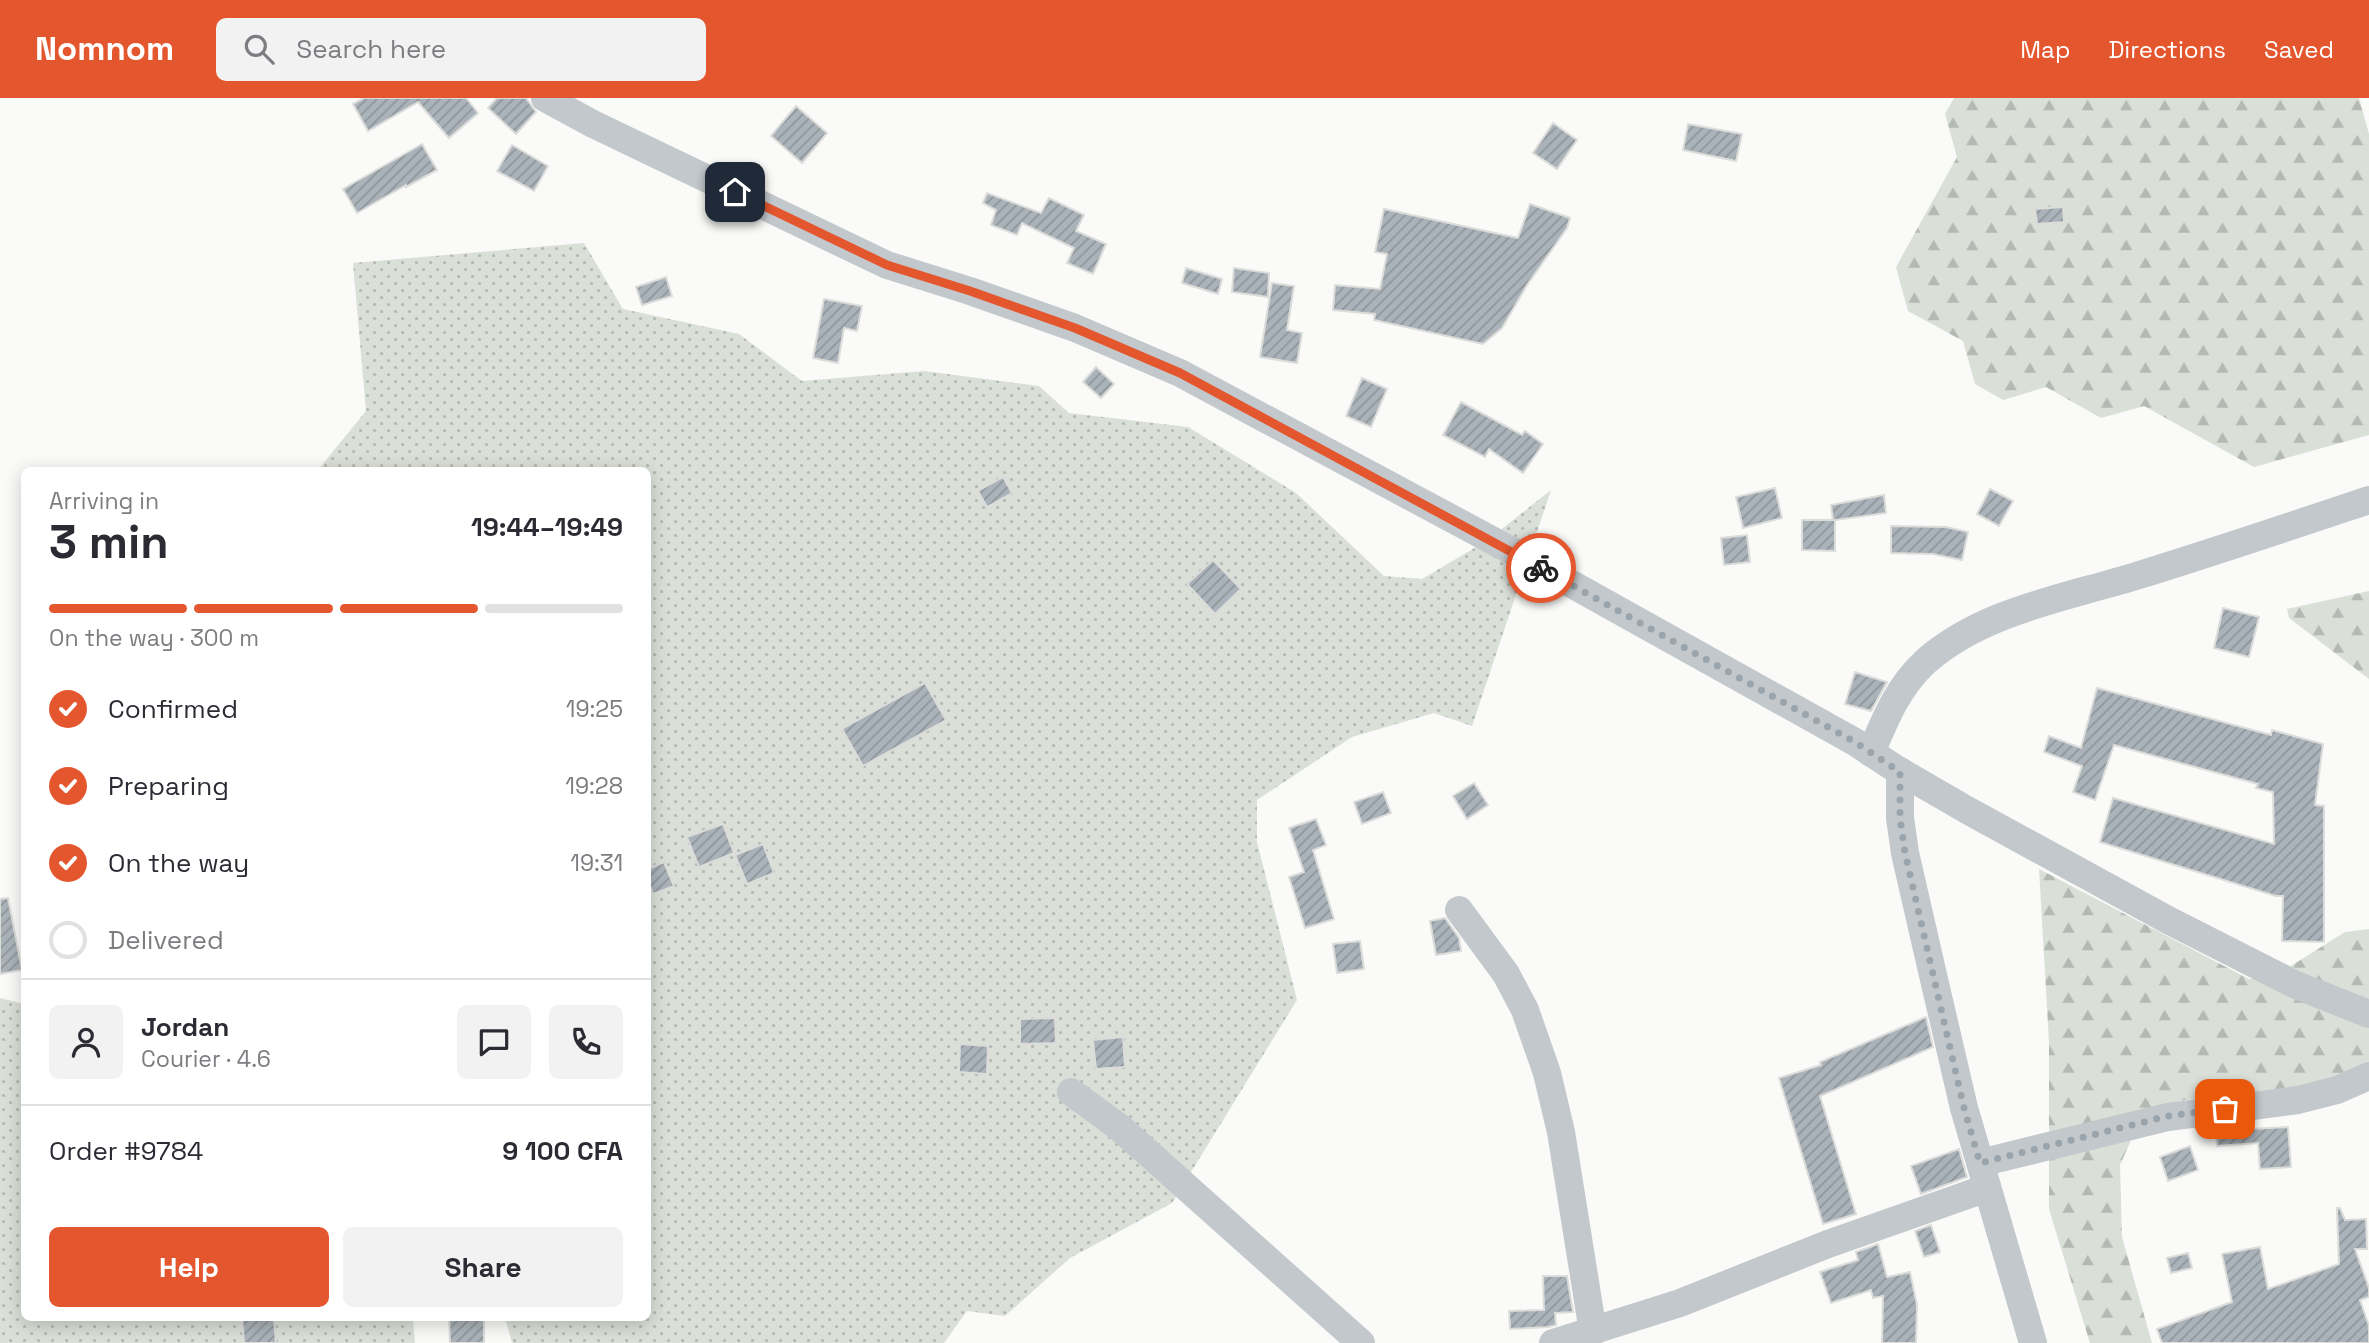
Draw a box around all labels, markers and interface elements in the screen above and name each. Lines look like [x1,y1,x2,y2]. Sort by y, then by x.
search box [216,18,706,81]
text: Nomnom [35,28,174,70]
icon: search [240,30,278,68]
text: Search here [296,32,446,66]
text: Map [2020,34,2070,65]
text: Directions [2108,34,2226,65]
text: Saved [2264,34,2334,65]
pin [705,162,765,222]
icon: home [716,173,754,211]
text: Arriving in [49,486,159,516]
text: 19:44–19:49 [471,510,623,544]
text: 3 min [49,513,169,571]
courier [1506,533,1576,603]
icon: bike [1522,549,1560,587]
text: On the way · 300 m [49,623,259,653]
icon: check [49,690,87,728]
text: Confirmed [108,692,238,726]
text: 19:25 [566,694,623,724]
icon: check [49,767,87,805]
text: Preparing [108,769,229,803]
text: 19:28 [565,771,623,801]
icon: check [49,844,87,882]
text: On the way [108,846,249,880]
text: 19:31 [570,848,623,878]
text: Delivered [108,923,224,957]
button: person [49,1005,123,1079]
button: chat [457,1005,531,1079]
button: phone [549,1005,623,1079]
text: Jordan [141,1010,229,1044]
text: Courier · 4.6 [141,1044,271,1074]
pin [2195,1079,2255,1139]
icon: bag [2206,1090,2244,1128]
text: Order #9784 [49,1134,203,1168]
text: 9 100 CFA [502,1134,623,1168]
button: Help [49,1227,329,1307]
button: Share [343,1227,623,1307]

